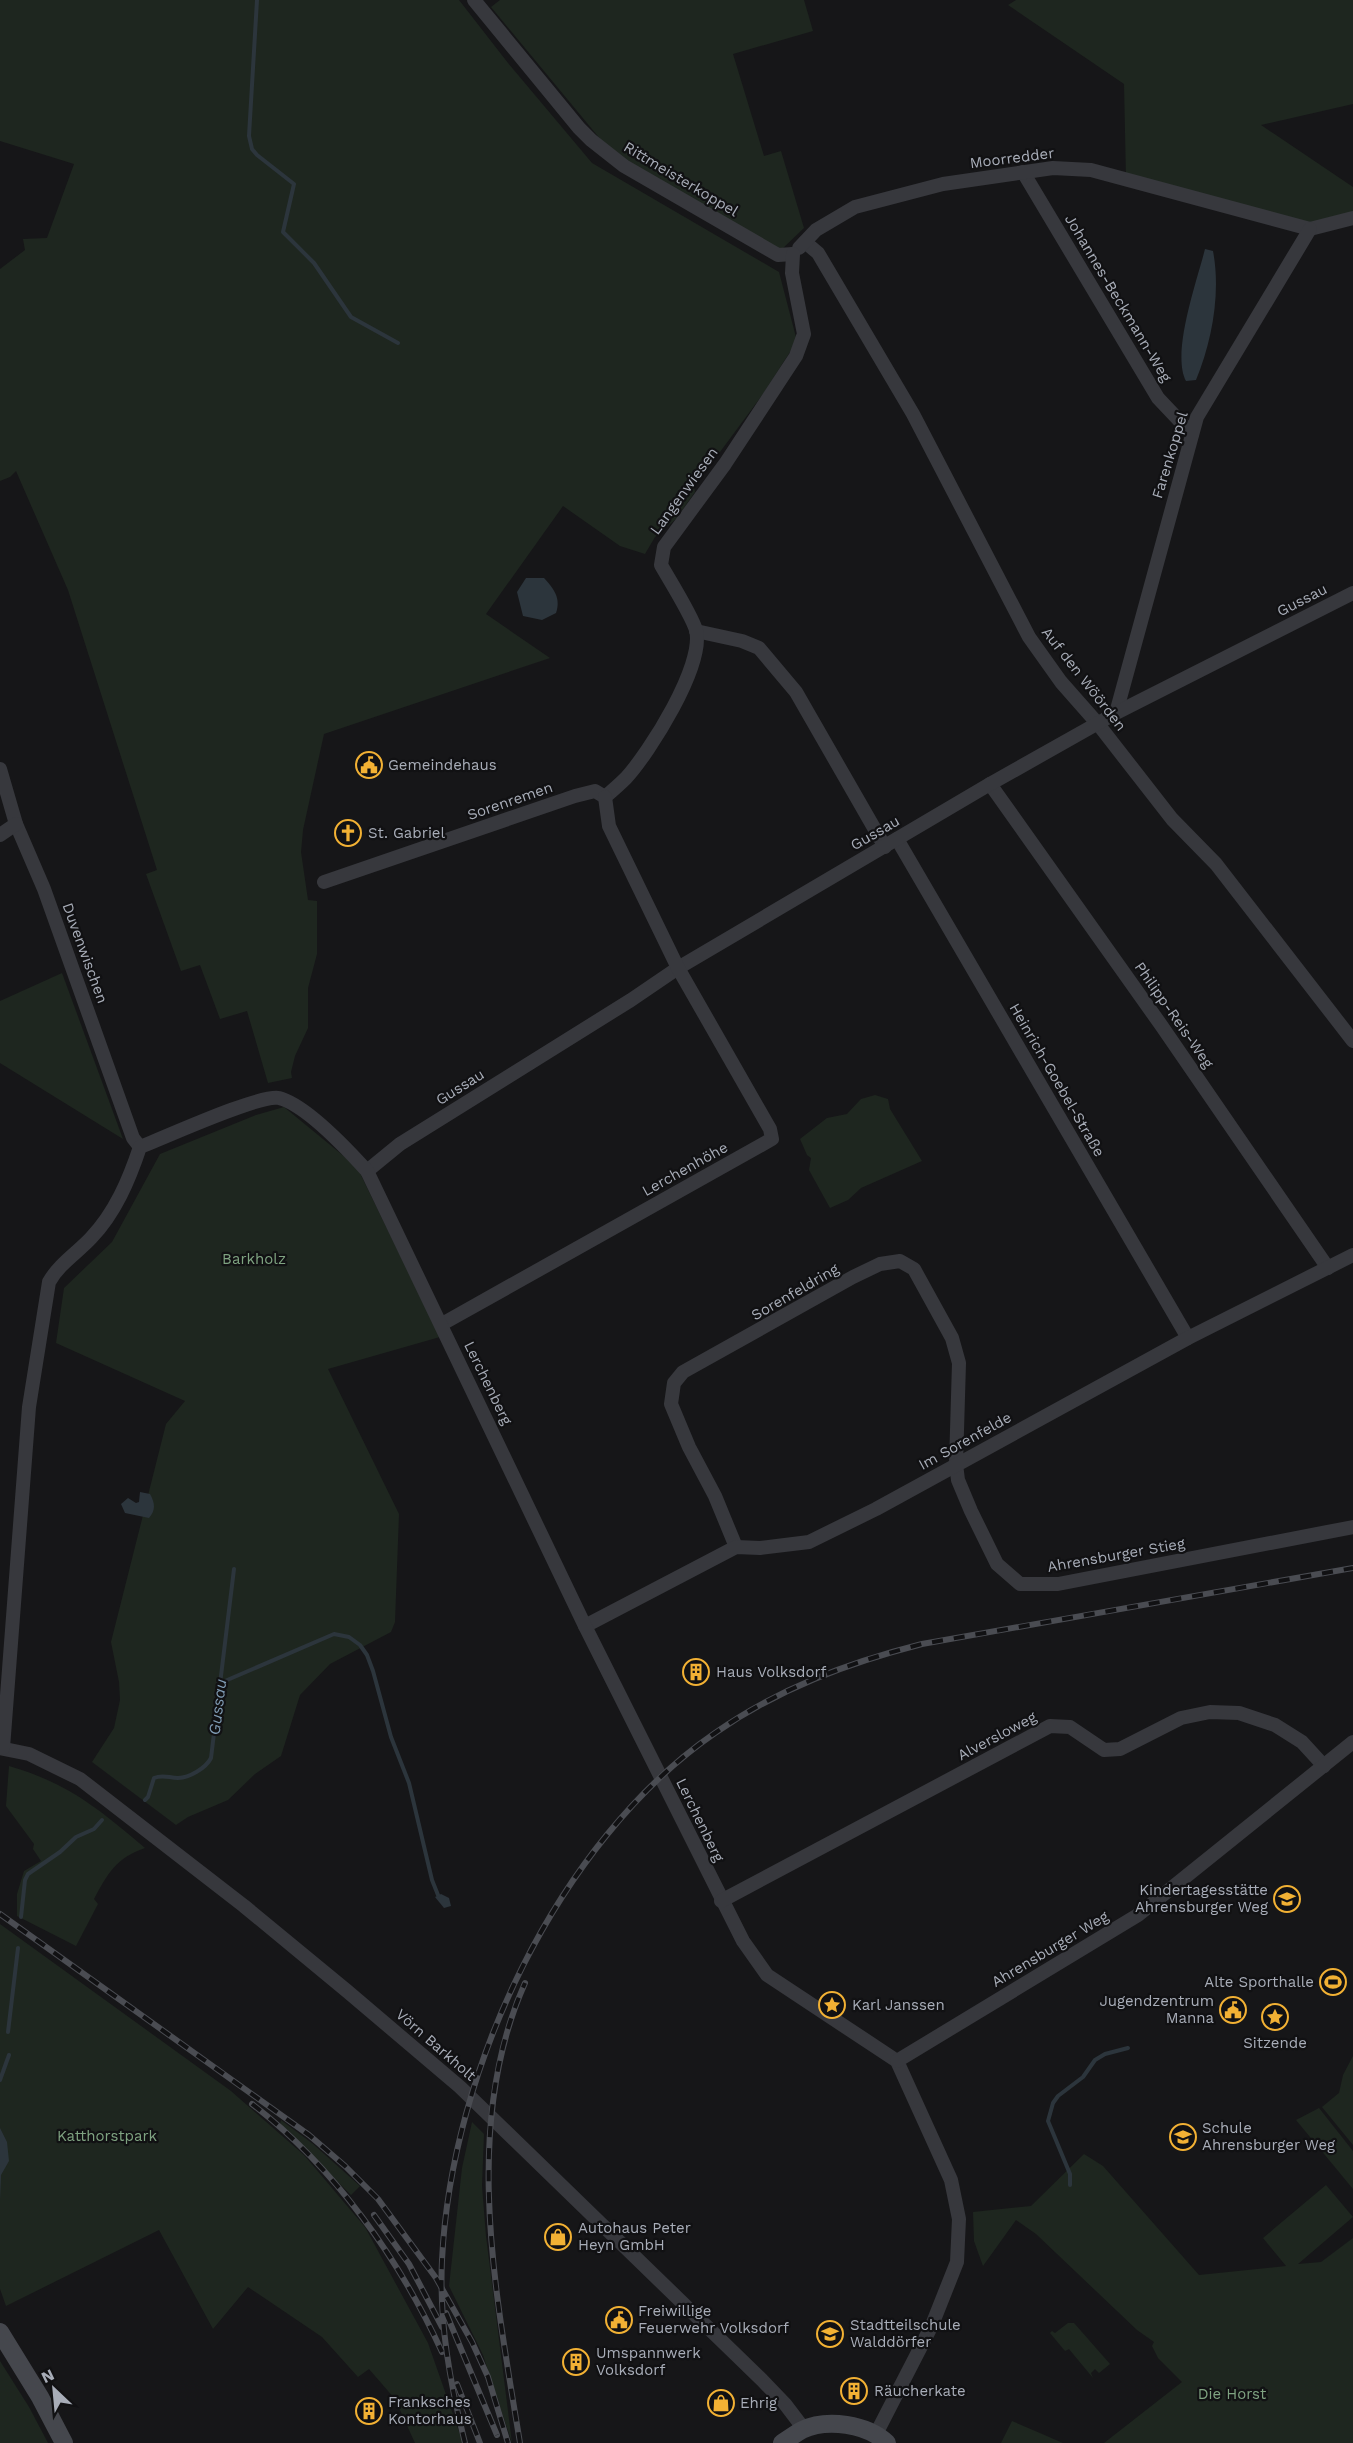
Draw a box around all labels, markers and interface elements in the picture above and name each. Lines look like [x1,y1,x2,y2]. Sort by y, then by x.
street label: Rittmeisterkoppel [620,138,742,221]
street label: Moorredder [969,144,1055,172]
street label: Johannes-Beckmann-Weg [1061,211,1175,385]
street label: Farenkoppel [1148,409,1192,501]
street label: Langenwiesen [646,444,722,538]
street label: Gussau [1274,580,1330,620]
street label: Auf den Wöörden [1038,624,1130,734]
public building icon: Gemeindehaus [354,750,384,780]
place label: Gemeindehaus [388,756,497,774]
street label: Sorenremen [465,778,555,824]
street label: Gussau [847,812,903,854]
church icon: St. Gabriel [333,818,363,848]
place label: St. Gabriel [368,824,446,842]
street label: Duvenwischen [58,900,112,1006]
street label: Philipp-Reis-Weg [1131,958,1217,1072]
street label: Heinrich-Goebel-Straße [1006,1000,1108,1160]
street label: Gussau [432,1065,488,1109]
street label: Lerchenhöhe [639,1138,731,1200]
park label: Barkholz [222,1250,286,1268]
street label: Sorenfeldring [748,1260,842,1324]
street label: Lerchenberg [460,1338,516,1428]
street label: Im Sorenfelde [916,1408,1014,1474]
street label: Ahrensburger Stieg [1046,1534,1186,1576]
building icon: Haus Volksdorf [681,1657,711,1687]
place label: Haus Volksdorf [716,1663,827,1681]
water label: Gussau [205,1677,230,1736]
street label: Alversloweg [955,1708,1039,1764]
street label: Lerchenberg [672,1775,728,1865]
place label: Kindertagesstätte Ahrensburger Weg [1135,1881,1268,1916]
school or university icon: Kindertagesstätte Ahrensburger Weg [1272,1884,1302,1914]
street label: Ahrensburger Weg [988,1907,1112,1991]
sports icon: Alte Sporthalle [1318,1967,1348,1997]
place label: Alte Sporthalle [1204,1973,1314,1991]
place icon: Karl Janssen [817,1990,847,2020]
place label: Jugendzentrum Manna [1099,1992,1214,2027]
public building icon: Jugendzentrum Manna [1218,1995,1248,2025]
place label: Karl Janssen [852,1996,945,2014]
place icon: Sitzende [1260,2002,1290,2032]
street label: Vörn Barkholt [392,2005,480,2085]
place label: Sitzende [1243,2034,1307,2052]
place label: Schule Ahrensburger Weg [1202,2119,1335,2154]
school or university icon: Schule Ahrensburger Weg [1168,2122,1198,2152]
park label: Katthorstpark [57,2127,158,2145]
place label: Autohaus Peter Heyn GmbH [578,2219,691,2254]
shop icon: Autohaus Peter Heyn GmbH [543,2222,573,2252]
place label: Freiwillige Feuerwehr Volksdorf [638,2302,789,2337]
public building icon: Freiwillige Feuerwehr Volksdorf [604,2305,634,2335]
place label: Stadtteilschule Walddörfer [850,2316,961,2351]
school or university icon: Stadtteilschule Walddörfer [815,2319,845,2349]
place label: Umspannwerk Volksdorf [596,2344,701,2379]
building icon: Umspannwerk Volksdorf [561,2347,591,2377]
north arrow [24,2359,84,2419]
text: N [38,2365,57,2387]
building icon: Räucherkate [839,2376,869,2406]
place label: Räucherkate [874,2382,966,2400]
park label: Die Horst [1198,2385,1267,2403]
shop icon: Ehrig [706,2388,736,2418]
place label: Franksches Kontorhaus [388,2393,472,2428]
place label: Ehrig [740,2394,777,2412]
building icon: Franksches Kontorhaus [354,2396,384,2426]

